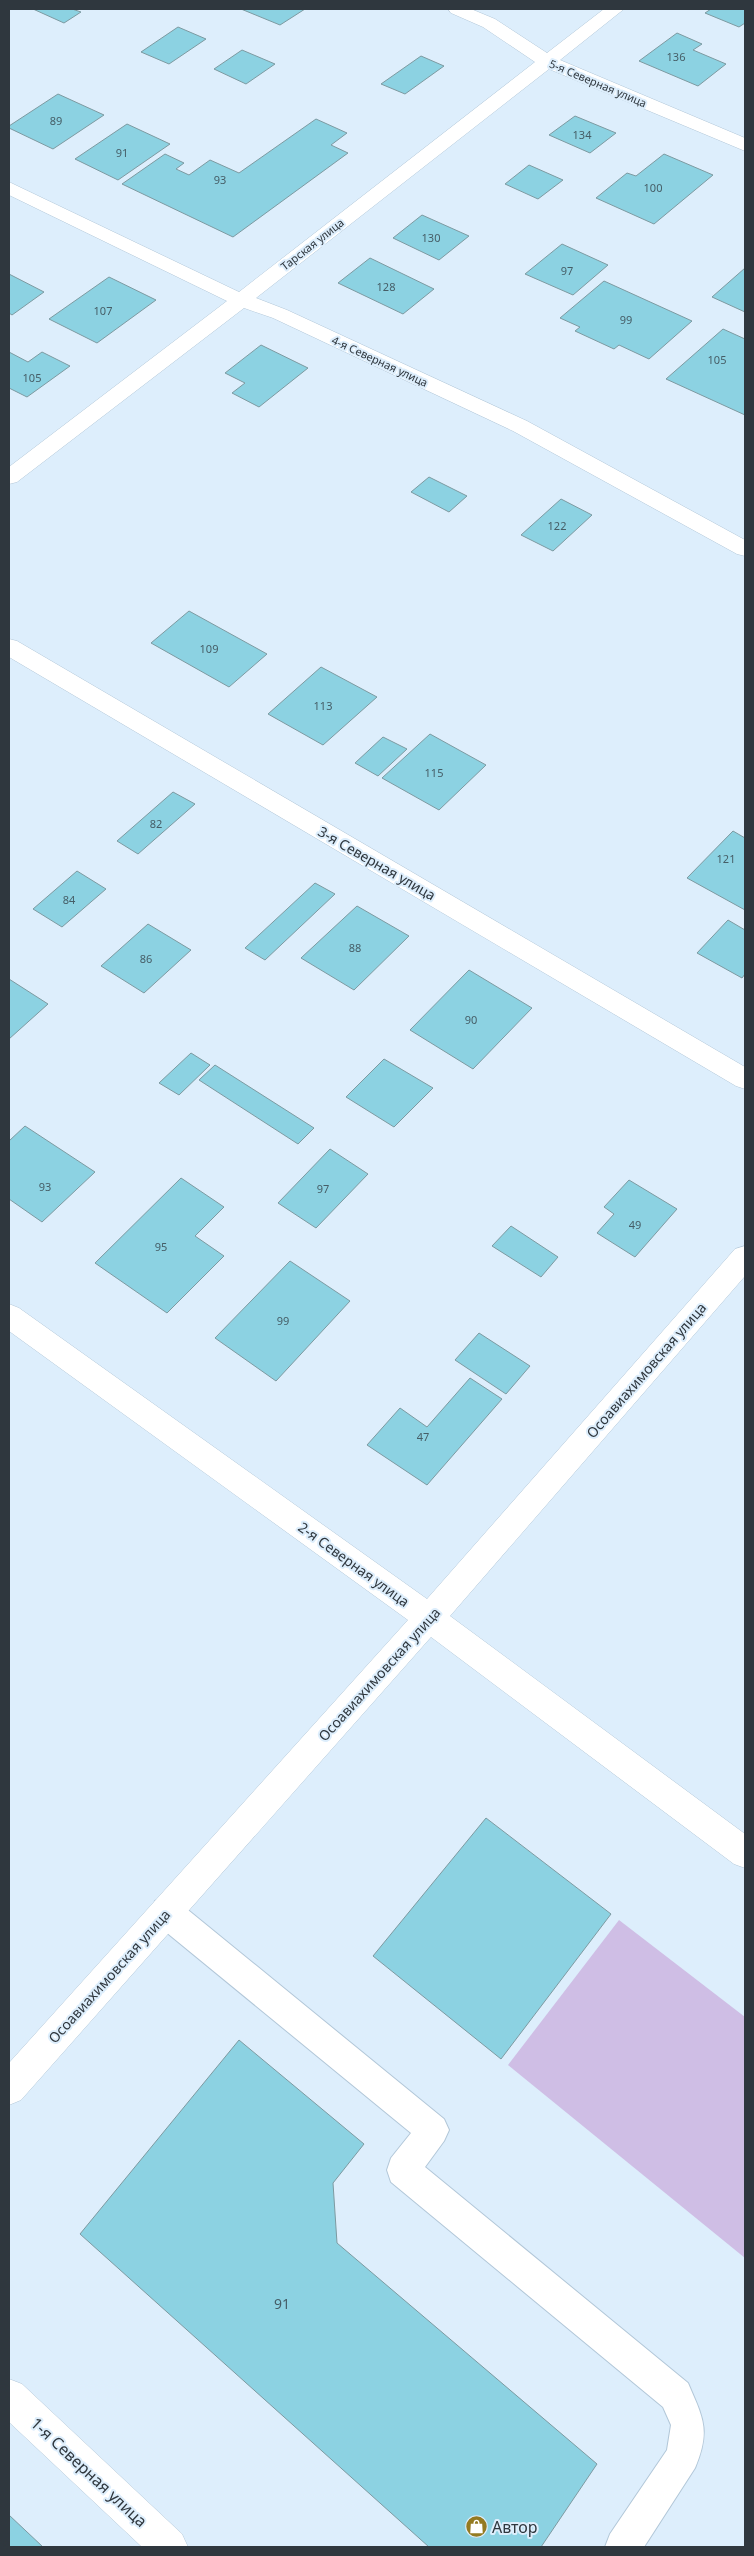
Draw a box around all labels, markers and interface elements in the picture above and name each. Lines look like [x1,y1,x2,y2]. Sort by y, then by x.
house number: 136 [667,49,685,64]
street label: 5-я Северная улица [547,56,649,110]
house number: 89 [50,113,62,128]
house number: 134 [573,127,592,142]
house number: 91 [116,145,128,160]
house number: 93 [214,172,226,187]
house number: 100 [644,180,662,195]
street label: Тарская улица [277,215,347,273]
house number: 130 [422,230,440,245]
house number: 97 [561,263,573,278]
house number: 128 [377,279,395,294]
house number: 107 [94,303,112,318]
house number: 99 [620,312,632,327]
street label: 4-я Северная улица [330,332,430,390]
house number: 105 [708,352,726,367]
house number: 105 [23,370,41,385]
house number: 122 [548,518,566,533]
house number: 109 [200,641,218,656]
house number: 113 [314,698,332,713]
house number: 115 [425,765,443,780]
house number: 82 [150,816,162,831]
street label: 3-я Северная улица [315,822,439,904]
house number: 121 [717,851,735,866]
house number: 84 [63,892,76,907]
house number: 88 [349,940,361,955]
house number: 86 [140,951,152,966]
house number: 90 [465,1012,477,1027]
house number: 93 [39,1179,51,1194]
house number: 97 [317,1181,329,1196]
house number: 49 [629,1217,641,1232]
house number: 95 [155,1239,167,1254]
street label: Осоавиахимовская улица [582,1298,710,1442]
house number: 99 [277,1313,289,1328]
house number: 47 [417,1429,429,1444]
street label: 2-я Северная улица [295,1517,413,1611]
street label: Осоавиахимовская улица [314,1603,444,1745]
street label: Осоавиахимовская улица [44,1905,174,2047]
house number: 91 [274,2294,290,2313]
street label: 1-я Северная улица [26,2412,152,2532]
shop icon: Автор [464,2515,488,2539]
place label: Автор [492,2516,538,2538]

